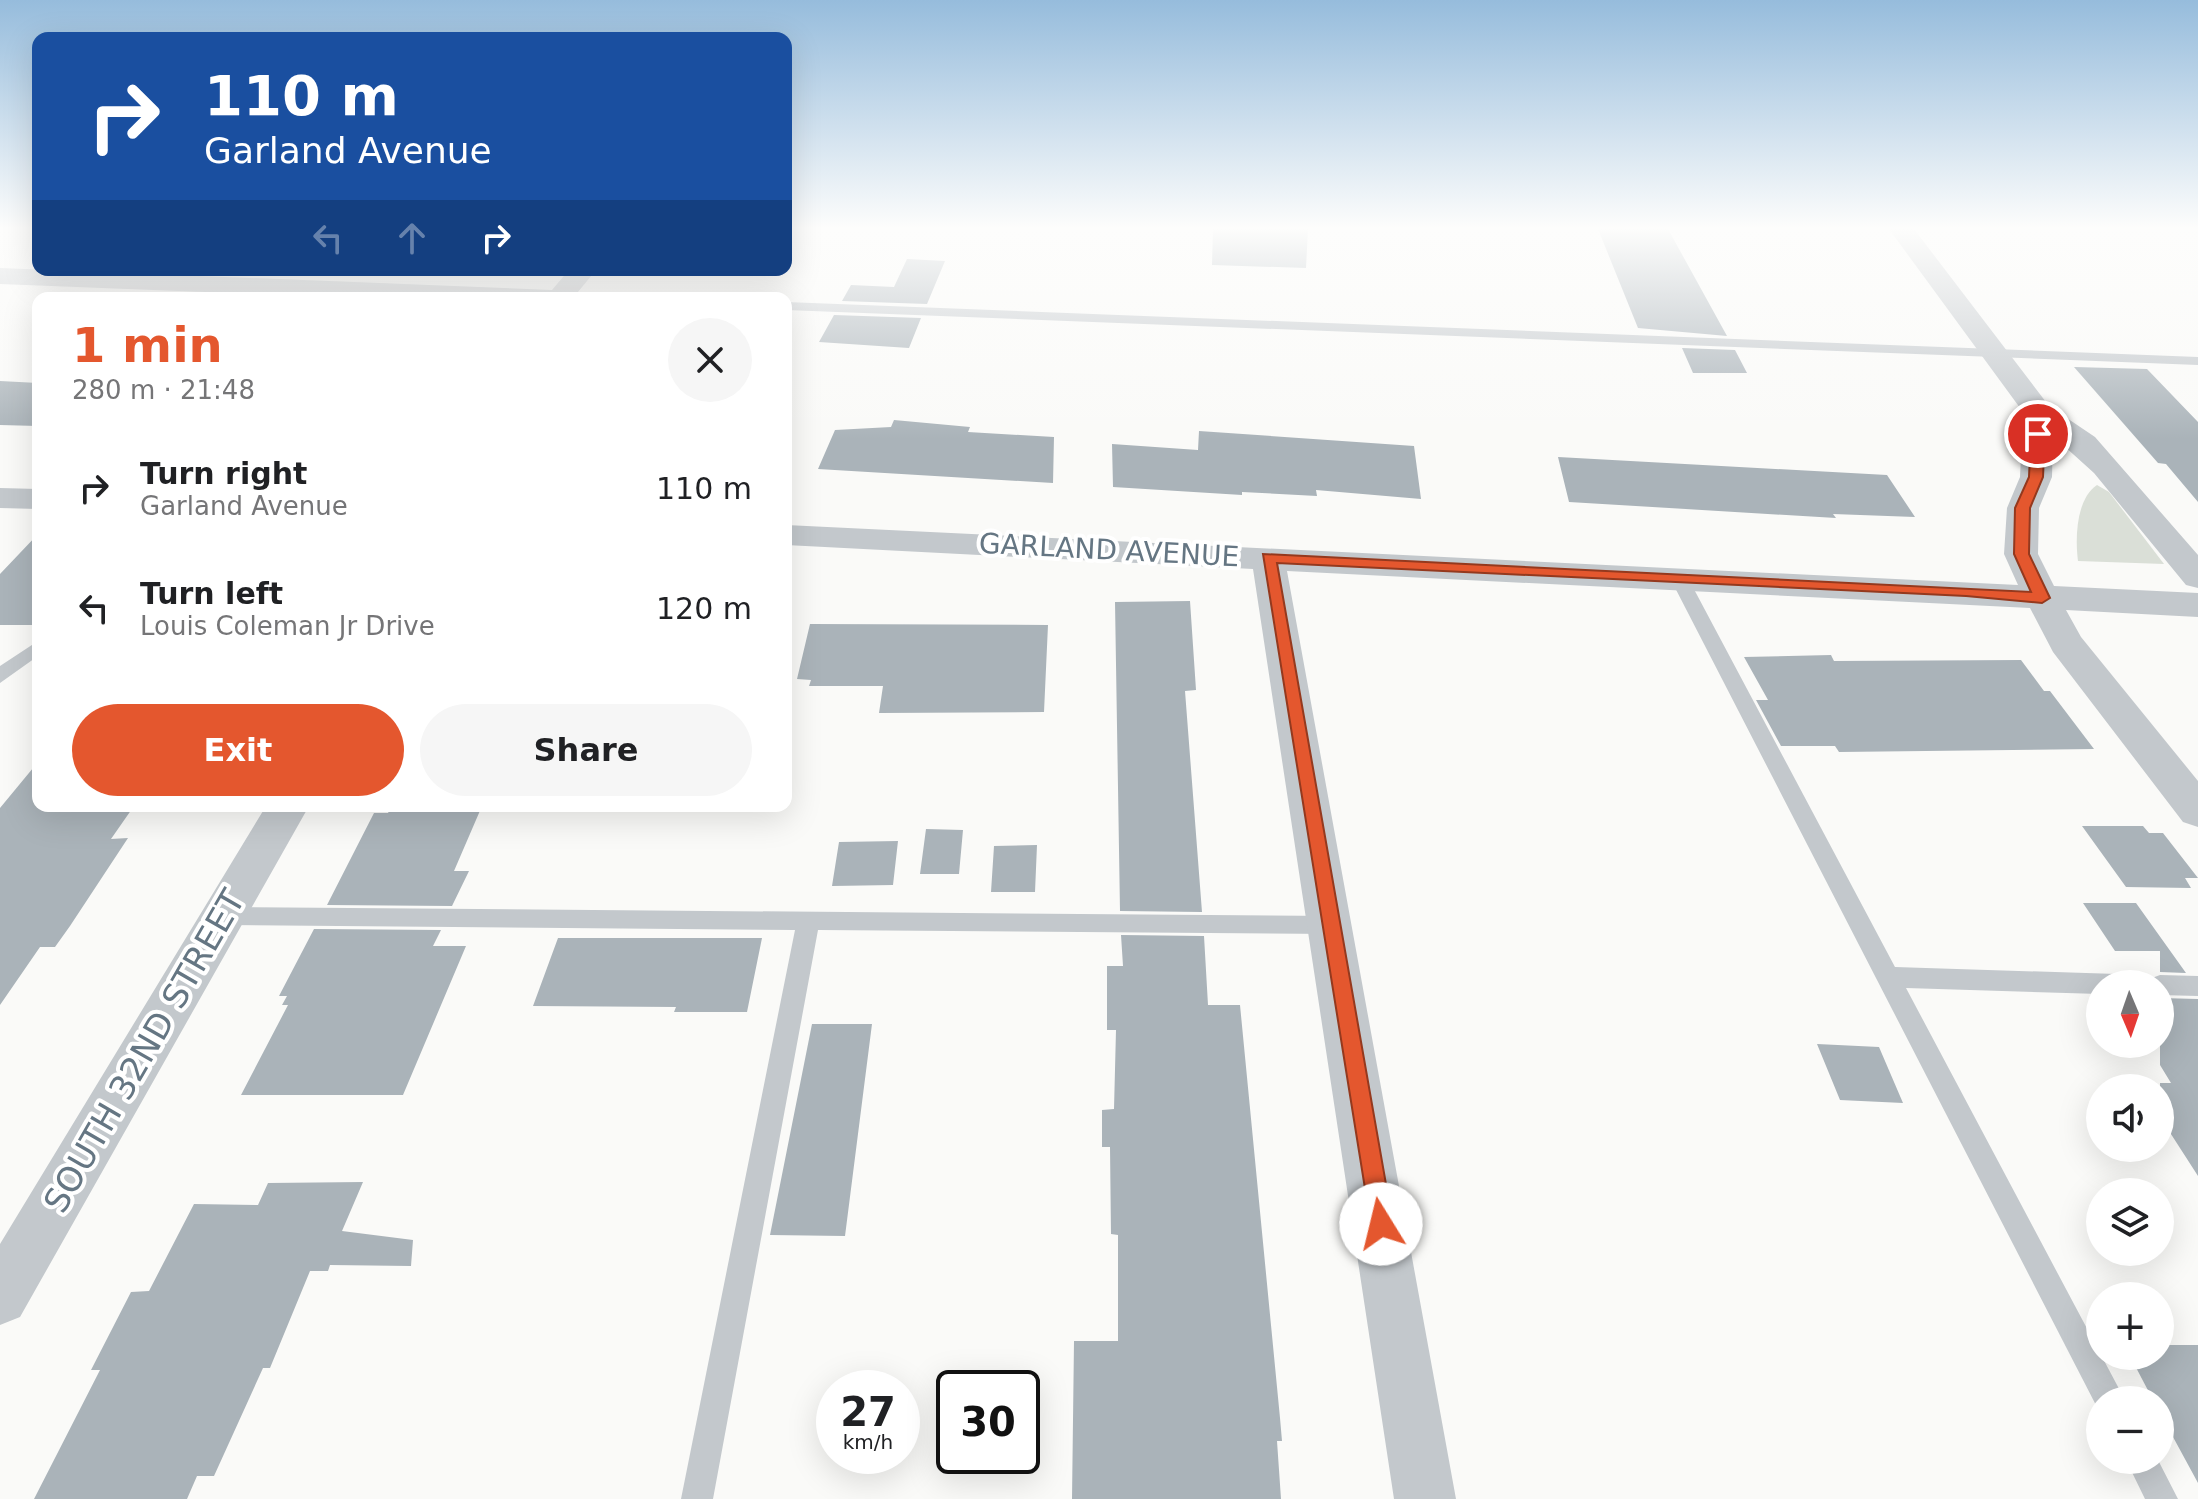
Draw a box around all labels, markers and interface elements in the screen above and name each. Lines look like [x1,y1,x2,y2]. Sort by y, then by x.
text: 110 m [204,63,399,128]
icon: right [72,64,176,168]
text: Garland Avenue [204,130,492,171]
icon: left [306,216,350,260]
icon: ahead [390,216,434,260]
icon: right [474,216,518,260]
text: 1 min [72,317,223,373]
button: close [668,318,752,402]
text: 280 m · 21:48 [72,375,255,405]
pin [2004,400,2072,468]
icon: arrive [2016,412,2060,456]
text: Turn right [140,456,307,491]
icon: right [72,466,116,510]
text: 110 m [656,471,752,506]
text: Garland Avenue [140,491,348,521]
street label: GARLAND AVENUE [978,527,1240,573]
text: Turn left [140,576,283,611]
icon: left [72,586,116,630]
text: 120 m [656,591,752,626]
text: Louis Coleman Jr Drive [140,611,435,641]
button: Exit [72,704,404,796]
button: Share [420,704,752,796]
street label: SOUTH 32ND STREET [35,882,253,1219]
north arrow [2086,970,2174,1058]
map controls [2086,970,2174,1474]
button: sound [2086,1074,2174,1162]
button: layers [2086,1178,2174,1266]
position arrow [1339,1182,1423,1266]
button: + [2086,1282,2174,1370]
speed limit sign: 30 [936,1370,1040,1474]
button: − [2086,1386,2174,1474]
text: 27 [840,1389,896,1435]
text: km/h [843,1430,893,1454]

